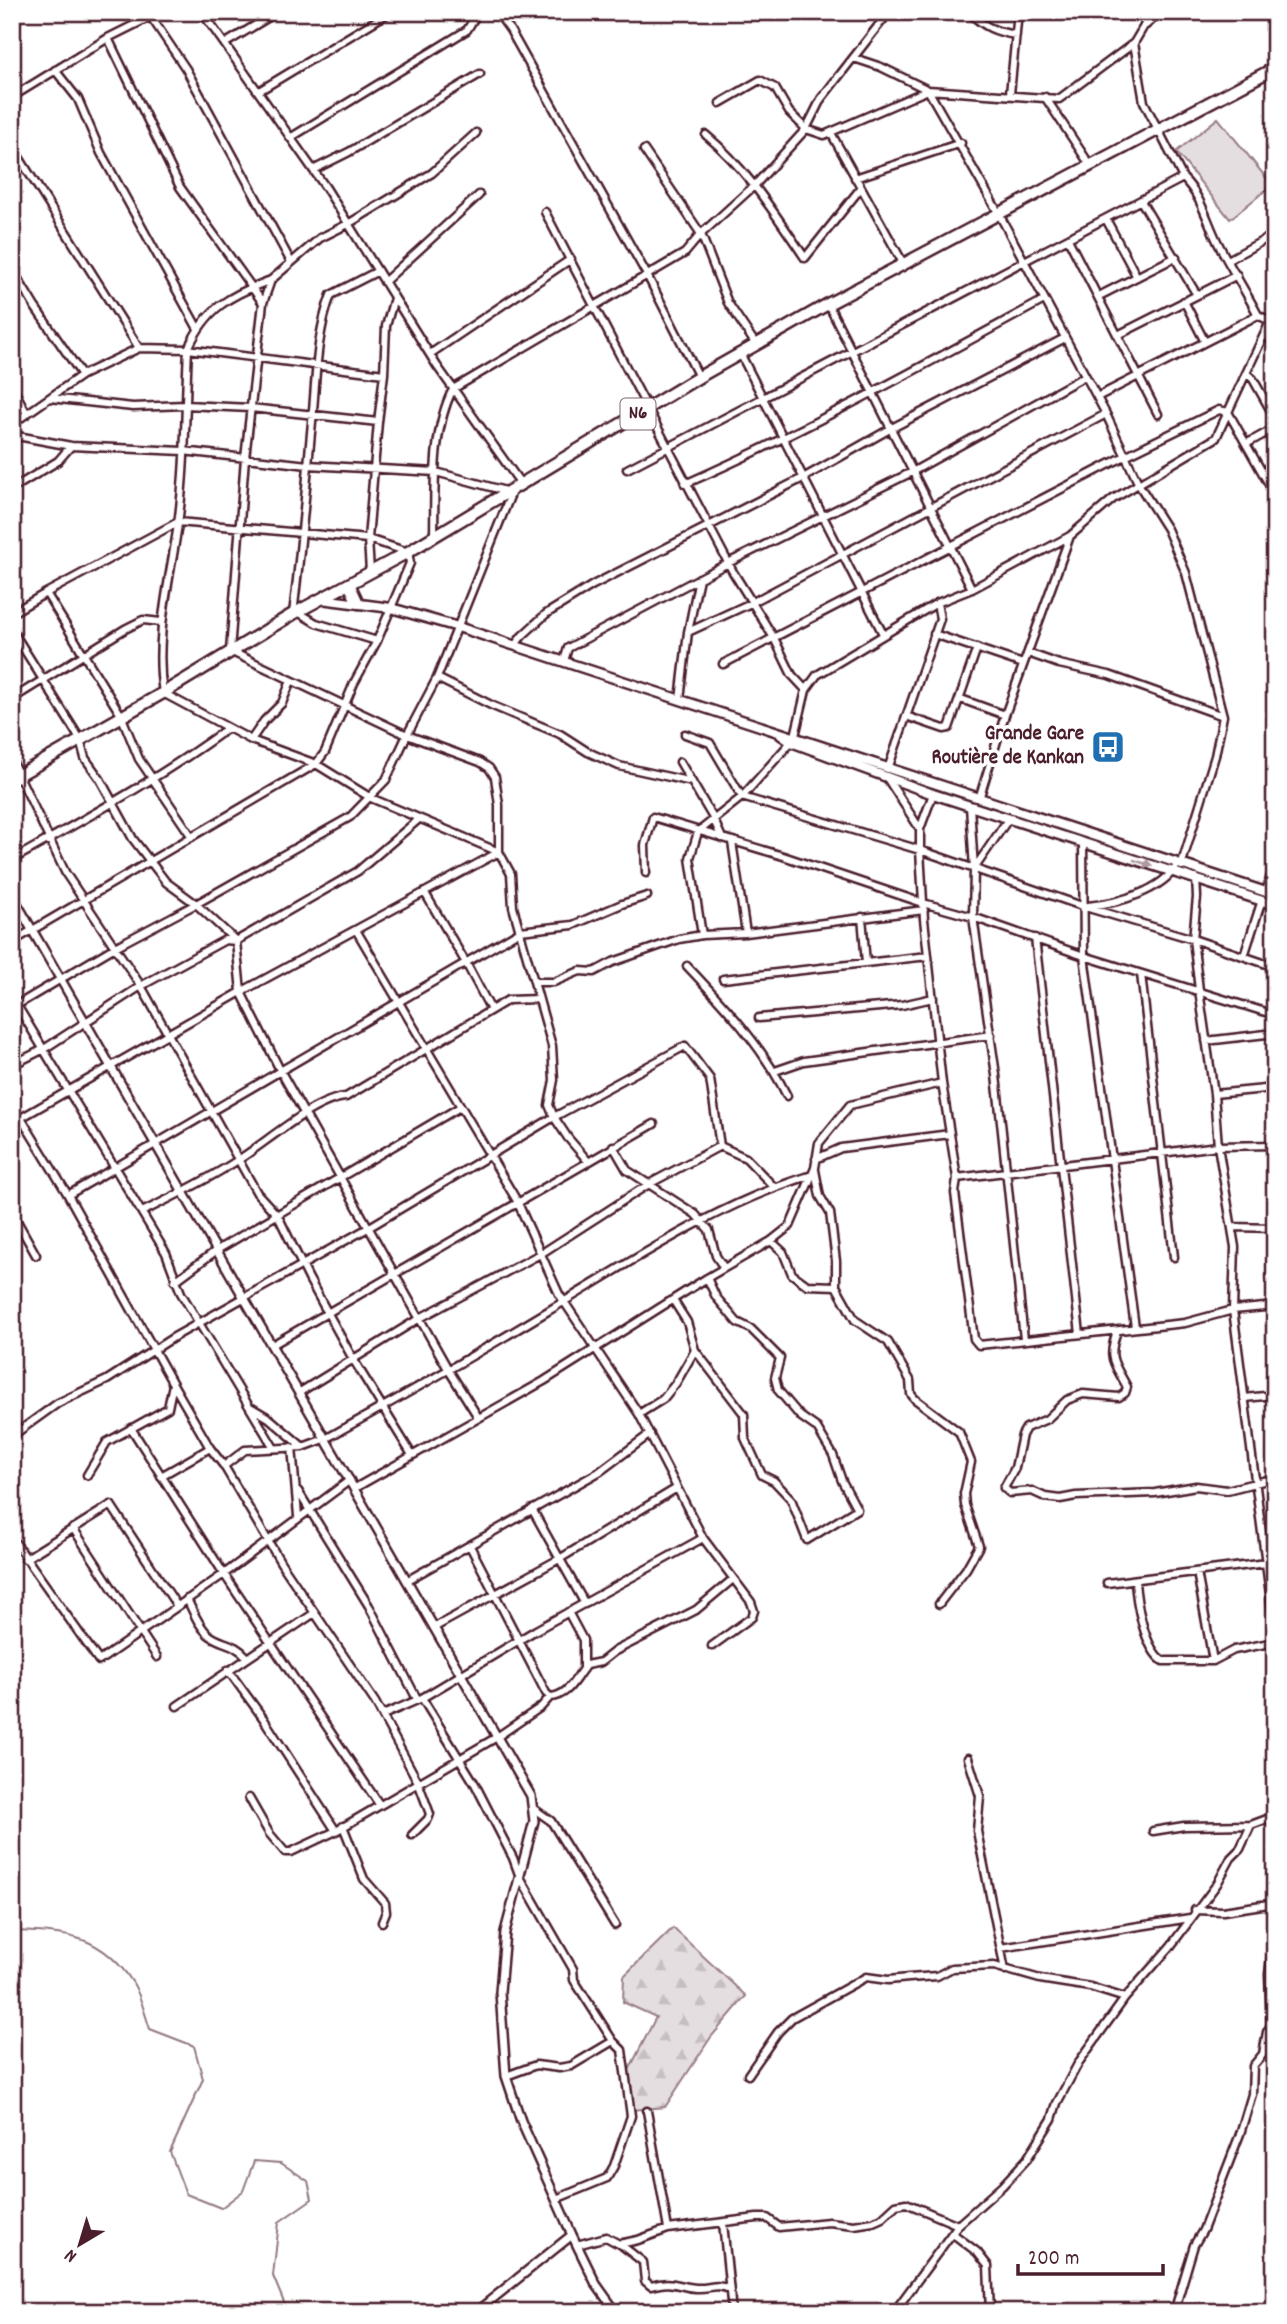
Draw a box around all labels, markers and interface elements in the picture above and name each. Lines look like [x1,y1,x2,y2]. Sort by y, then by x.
road number: N6 [620,398,656,430]
place label: Grande Gare Routière de Kankan [932,720,1084,774]
bus stop icon: Grande Gare Routière de Kankan [1089,728,1127,766]
one-way arrow [1132,858,1153,868]
north arrow [46,2208,116,2278]
scale bar [1018,2233,1163,2277]
text: N [60,2241,84,2268]
text: 200 m [1028,2245,1079,2275]

